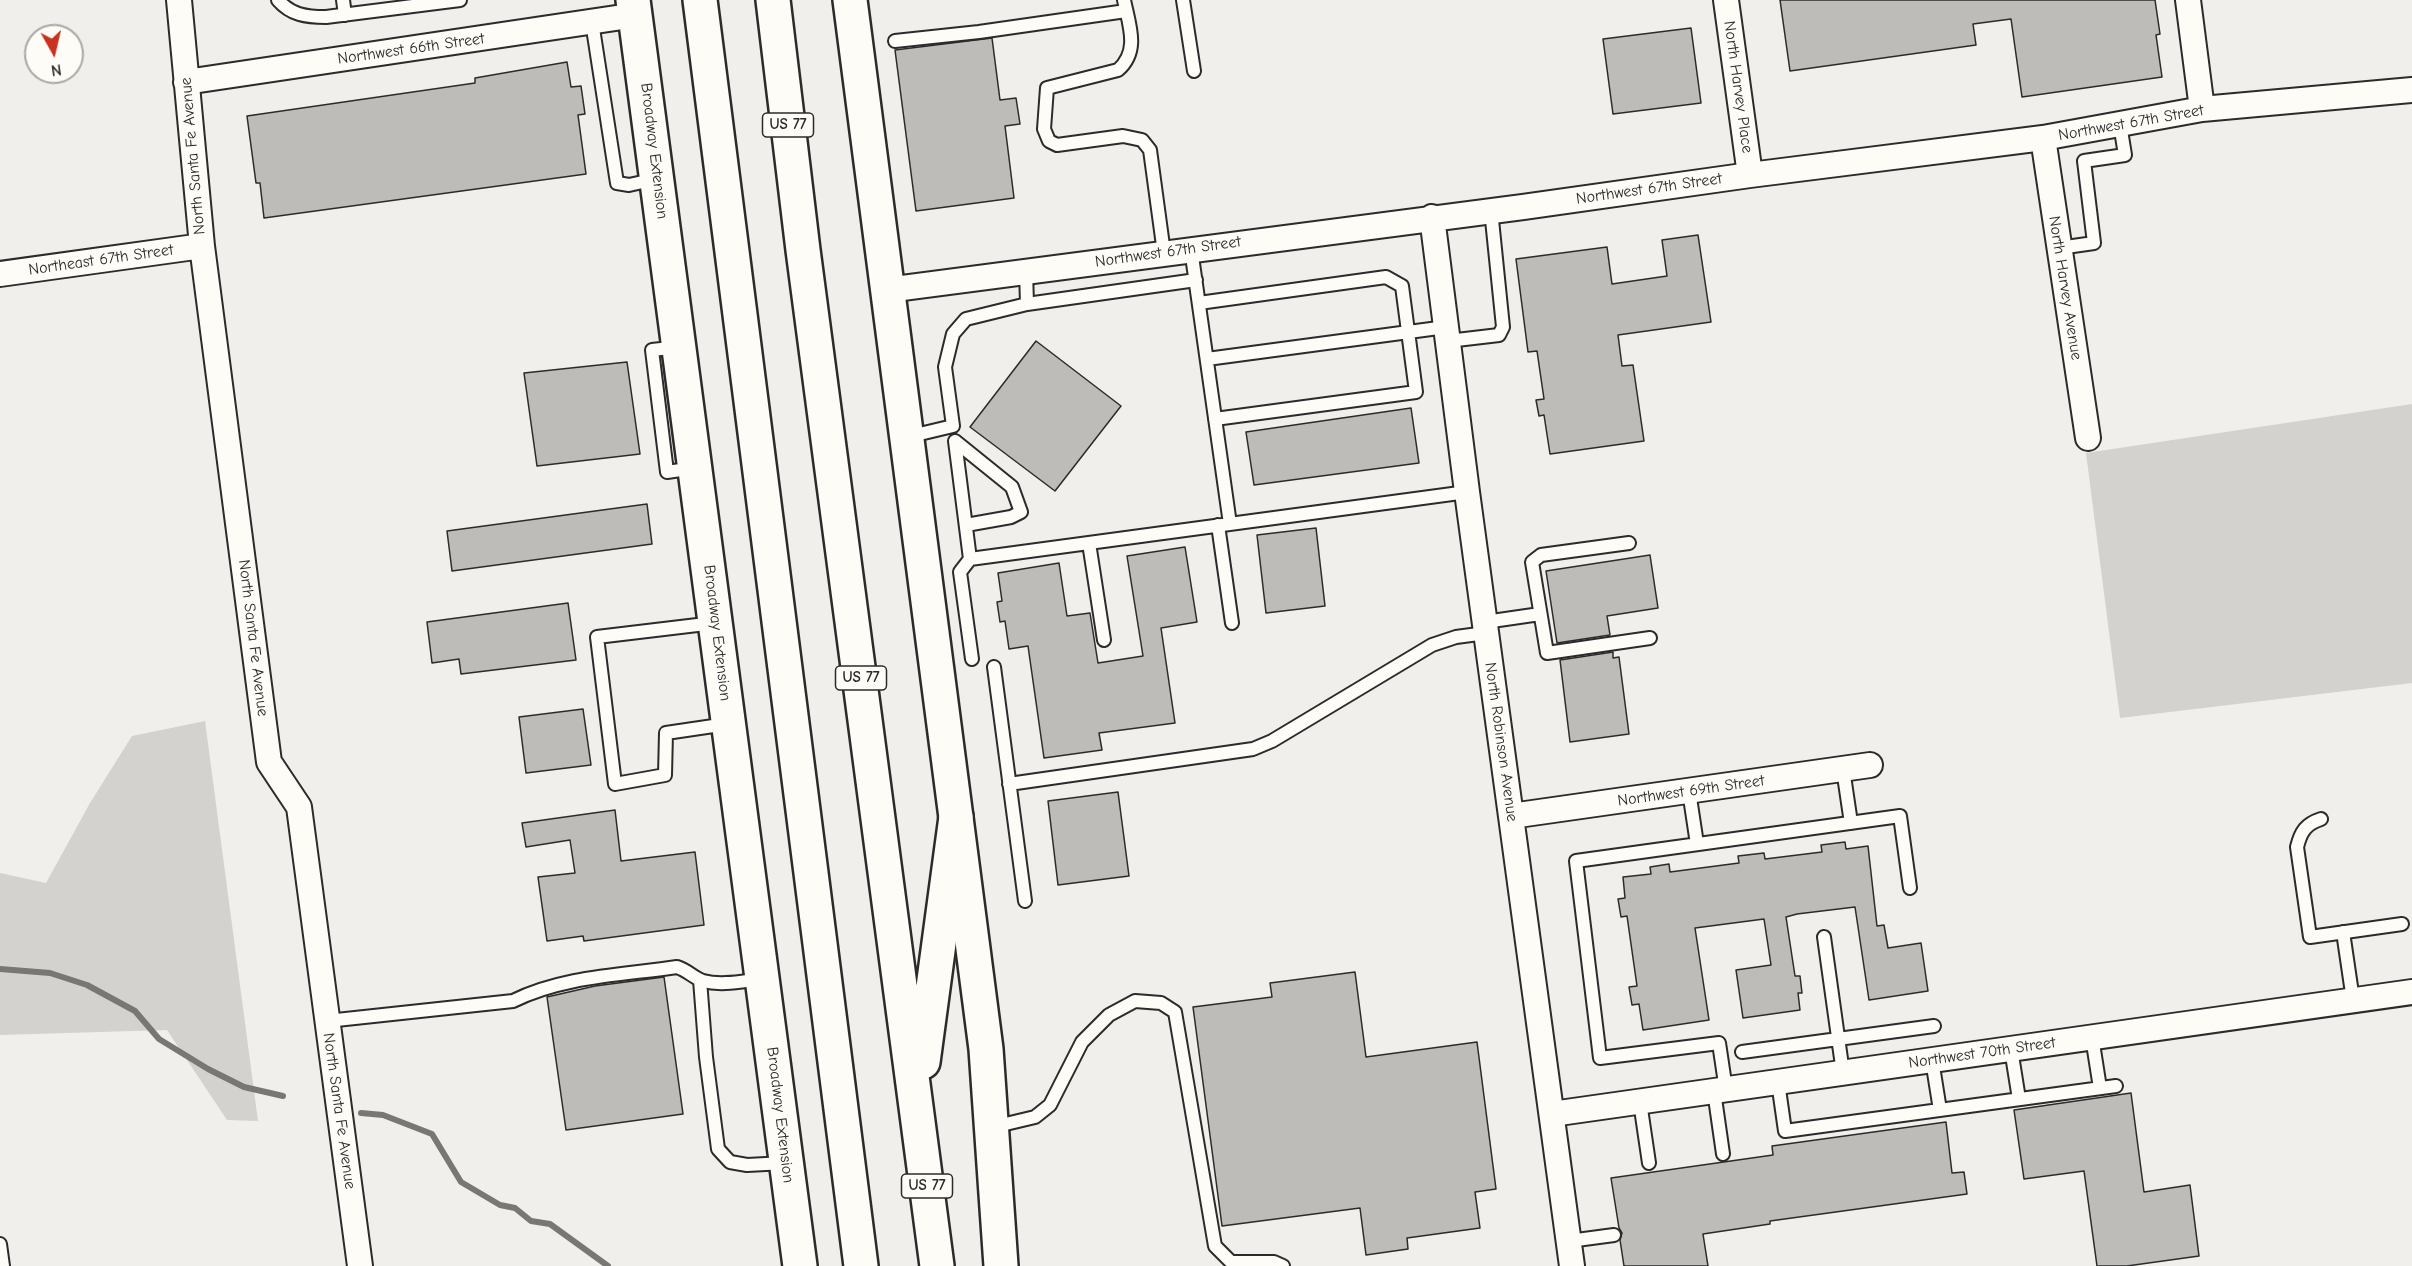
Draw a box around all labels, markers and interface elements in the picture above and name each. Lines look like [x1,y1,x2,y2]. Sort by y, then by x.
street label: North Harvey Place [1719,20,1757,154]
north arrow [24,24,84,84]
street label: Northwest 66th Street [336,29,486,69]
text: N [50,60,63,79]
street label: North Santa Fe Avenue [177,77,209,235]
street label: Broadway Extension [636,82,672,220]
street label: Northwest 67th Street [2057,101,2205,145]
road number: US 77 [762,113,814,137]
street label: Northwest 67th Street [1575,169,1723,209]
street label: North Harvey Avenue [2044,215,2086,361]
street label: Northwest 67th Street [1094,232,1242,272]
street label: Northeast 67th Street [27,240,175,280]
street label: North Santa Fe Avenue [234,558,272,718]
street label: Broadway Extension [699,564,735,702]
street label: North Robinson Avenue [1480,661,1522,823]
road number: US 77 [836,666,886,690]
street label: Northwest 69th Street [1616,771,1766,811]
street label: North Santa Fe Avenue [319,1031,359,1191]
street label: Northwest 70th Street [1907,1033,2057,1073]
street label: Broadway Extension [762,1046,798,1184]
road number: US 77 [902,1174,952,1198]

